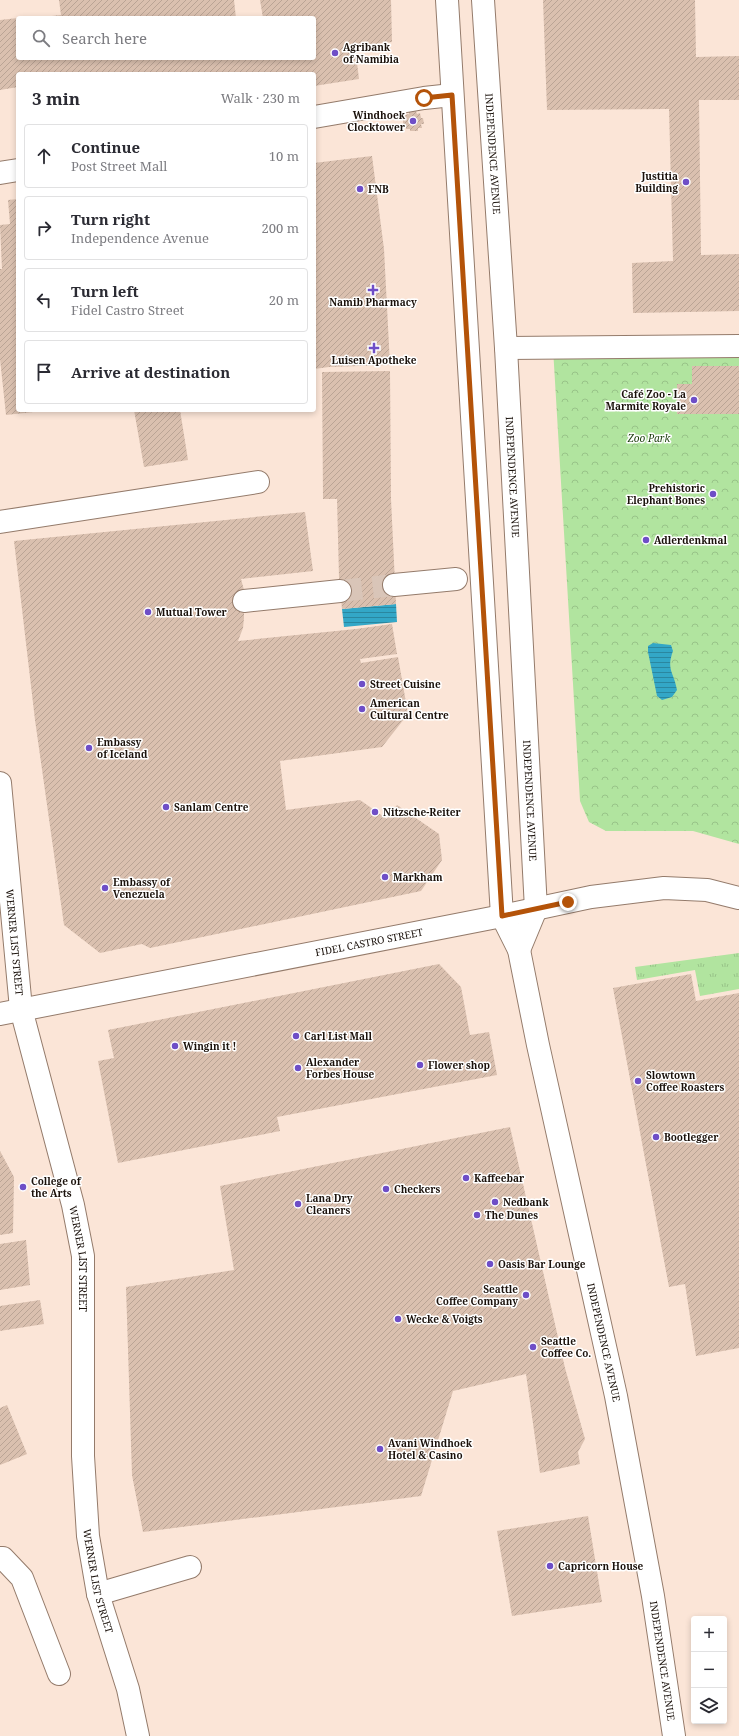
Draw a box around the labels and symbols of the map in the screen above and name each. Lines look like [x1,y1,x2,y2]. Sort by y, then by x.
place label: Agribank of Namibia [343,40,399,66]
marker: Agribank of Namibia [330,48,340,58]
route start [415,89,433,107]
street label: INDEPENDENCE AVENUE [482,93,504,215]
place label: Windhoek Clocktower [347,108,406,134]
marker: Windhoek Clocktower [408,116,418,126]
place label: Justitia Building [635,169,678,195]
marker: Justitia Building [681,177,691,187]
place label: FNB [368,182,389,196]
marker: FNB [355,184,365,194]
marker: Namib Pharmacy [368,285,378,295]
place label: Namib Pharmacy [329,295,417,309]
marker: Luisen Apotheke [369,343,379,353]
place label: Luisen Apotheke [332,353,417,367]
place label: Café Zoo - La Marmite Royale [605,387,686,413]
marker: Café Zoo - La Marmite Royale [689,395,699,405]
street label: INDEPENDENCE AVENUE [503,416,523,538]
park label: Zoo Park [627,431,671,445]
place label: Prehistoric Elephant Bones [627,481,705,507]
marker: Prehistoric Elephant Bones [708,489,718,499]
place label: Adlerdenkmal [654,533,727,547]
marker: Adlerdenkmal [641,535,651,545]
place label: Mutual Tower [156,605,228,619]
marker: Mutual Tower [143,607,153,617]
place label: Street Cuisine [370,677,441,691]
marker: Street Cuisine [357,679,367,689]
place label: American Cultural Centre [370,696,449,722]
marker: American Cultural Centre [357,704,367,714]
place label: Embassy of Iceland [97,735,148,761]
street label: INDEPENDENCE AVENUE [520,740,540,861]
marker: Embassy of Iceland [84,743,94,753]
place label: Sanlam Centre [174,800,249,814]
marker: Sanlam Centre [161,802,171,812]
place label: Nitzsche-Reiter [383,805,461,819]
marker: Nitzsche-Reiter [370,807,380,817]
place label: Markham [393,870,443,884]
marker: Markham [380,872,390,882]
place label: Embassy of Venezuela [113,875,171,901]
marker: Embassy of Venezuela [100,883,110,893]
street label: WERNER LIST STREET [3,888,27,996]
route end [559,893,577,911]
street label: FIDEL CASTRO STREET [314,925,424,959]
place label: Carl List Mall [304,1029,373,1043]
marker: Carl List Mall [291,1031,301,1041]
place label: Wingin it ! [183,1039,236,1053]
marker: Wingin it ! [170,1041,180,1051]
place label: Alexander Forbes House [306,1055,375,1081]
place label: Flower shop [428,1058,490,1072]
marker: Flower shop [415,1060,425,1070]
marker: Alexander Forbes House [293,1063,303,1073]
place label: Slowtown Coffee Roasters [646,1068,725,1094]
marker: Slowtown Coffee Roasters [633,1076,643,1086]
place label: Bootlegger [664,1130,719,1144]
marker: Bootlegger [651,1132,661,1142]
place label: Kaffeebar [474,1171,525,1185]
marker: Kaffeebar [461,1173,471,1183]
place label: College of the Arts [31,1174,82,1200]
marker: College of the Arts [18,1182,28,1192]
place label: Checkers [394,1182,440,1196]
marker: Checkers [381,1184,391,1194]
place label: Lana Dry Cleaners [306,1191,353,1217]
place label: Nedbank [503,1195,549,1209]
marker: Nedbank [490,1197,500,1207]
marker: Lana Dry Cleaners [293,1199,303,1209]
street label: WERNER LIST STREET [66,1204,90,1312]
place label: The Dunes [485,1208,538,1222]
marker: The Dunes [472,1210,482,1220]
place label: Oasis Bar Lounge [498,1257,586,1271]
marker: Oasis Bar Lounge [485,1259,495,1269]
place label: Seattle Coffee Company [436,1282,518,1308]
street label: INDEPENDENCE AVENUE [584,1282,624,1403]
marker: Seattle Coffee Company [521,1290,531,1300]
place label: Wecke & Voigts [406,1312,483,1326]
marker: Wecke & Voigts [393,1314,403,1324]
place label: Seattle Coffee Co. [541,1334,591,1360]
marker: Seattle Coffee Co. [528,1342,538,1352]
place label: Avani Windhoek Hotel & Casino [388,1436,473,1462]
marker: Avani Windhoek Hotel & Casino [375,1444,385,1454]
street label: WERNER LIST STREET [81,1528,117,1635]
place label: Capricorn House [558,1559,644,1573]
marker: Capricorn House [545,1561,555,1571]
street label: INDEPENDENCE AVENUE [647,1600,679,1722]

